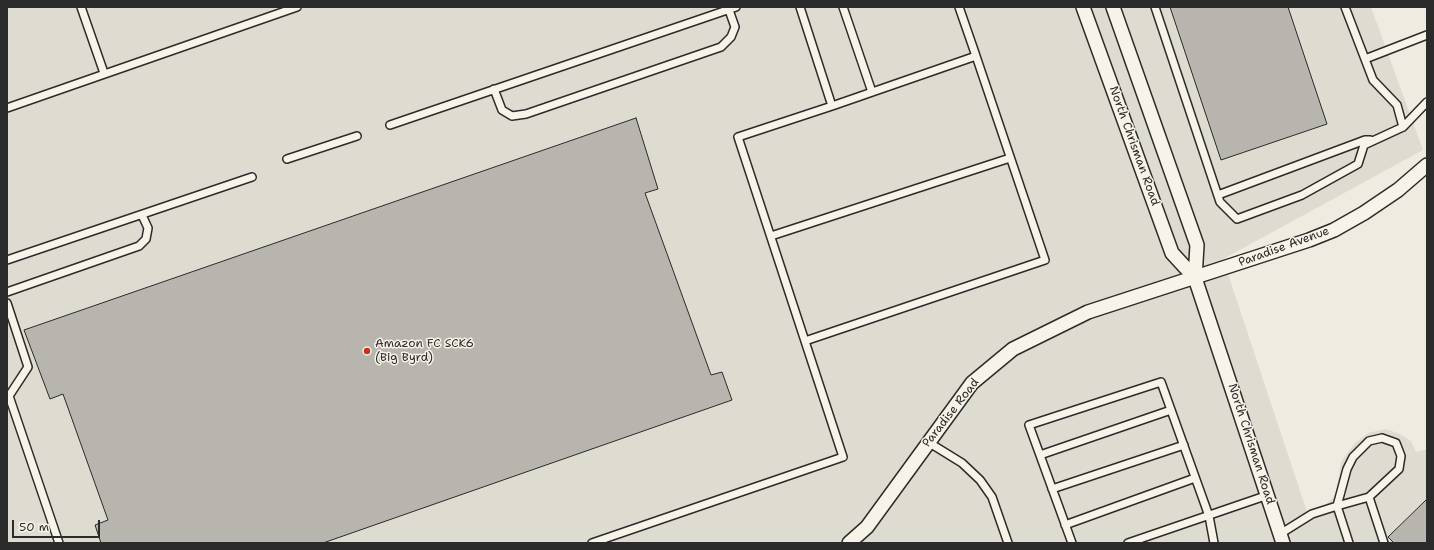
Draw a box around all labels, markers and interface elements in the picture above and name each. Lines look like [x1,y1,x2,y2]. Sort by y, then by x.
street label: North Chrisman Road [1106,84,1162,208]
street label: Paradise Avenue [1237,224,1331,270]
place label: Amazon FC SCK6 (Big Byrd) [375,337,474,365]
marker: Amazon FC SCK6 (Big Byrd) [362,346,372,356]
street label: Paradise Road [920,376,982,450]
street label: North Chrisman Road [1225,382,1277,506]
scale bar [14,512,102,538]
text: 50 m [19,519,49,535]

